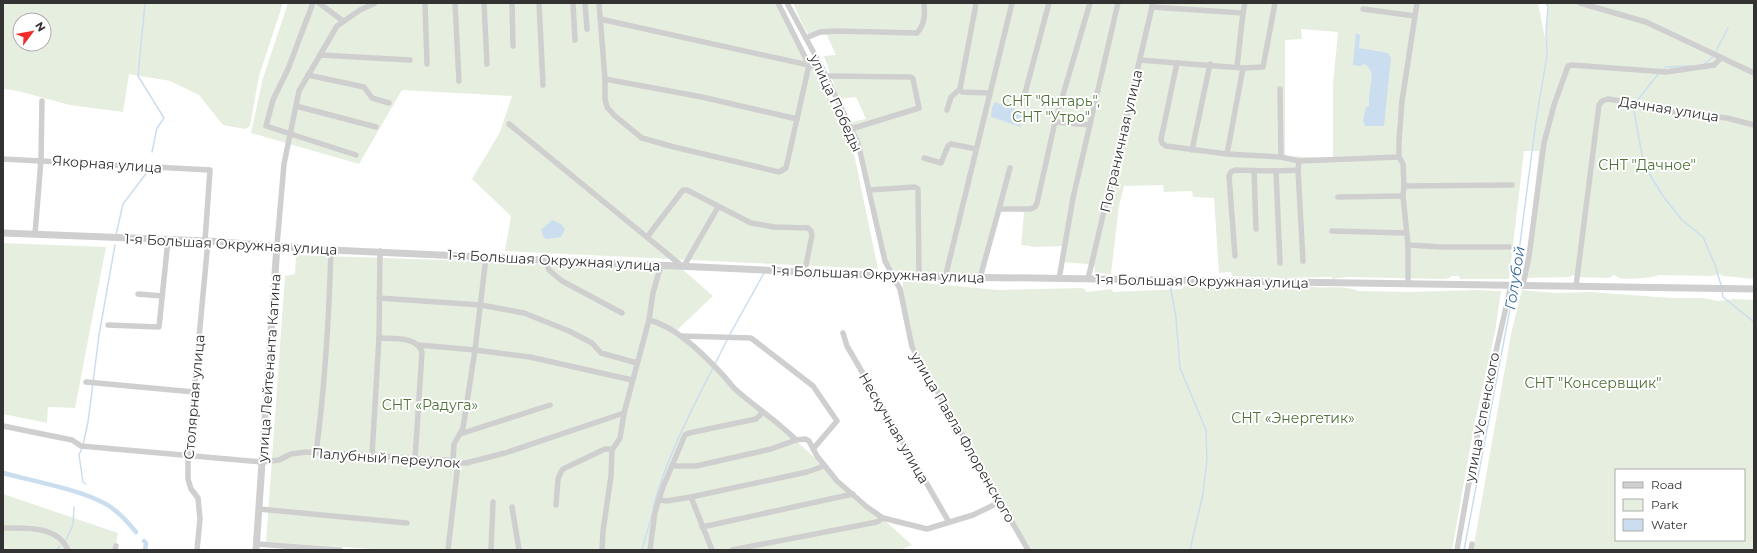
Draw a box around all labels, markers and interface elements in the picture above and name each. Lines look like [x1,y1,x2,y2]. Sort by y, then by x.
north arrow [12,12,52,52]
text: N [32,19,49,34]
street label: улица Победы [805,50,866,155]
street label: Пограничная улица [1096,68,1146,214]
park label: СНТ "Янтарь", СНТ "Утро" [1002,92,1100,126]
street label: Дачная улица [1618,92,1720,126]
street label: Якорная улица [51,151,163,177]
park label: СНТ "Дачное" [1598,156,1696,174]
street label: 1-я Большая Окружная улица [124,229,338,259]
street label: 1-я Большая Окружная улица [447,245,661,275]
water label: Голубой [1500,245,1529,311]
street label: 1-я Большая Окружная улица [771,261,985,287]
street label: 1-я Большая Окружная улица [1095,270,1309,292]
street label: улица Лейтенанта Катина [253,273,285,464]
street label: Столярная улица [180,334,208,460]
street label: улица Павла Флоренского [906,348,1019,526]
street label: улица Успенского [1460,351,1503,484]
street label: Нескучная улица [855,369,933,487]
park label: СНТ "Консервщик" [1525,374,1661,392]
park label: СНТ «Радуга» [382,396,478,414]
park label: СНТ «Энергетик» [1231,409,1355,427]
street label: Палубный переулок [311,444,461,472]
legend [1615,469,1745,541]
text: Road [1651,477,1682,492]
text: Park [1651,497,1679,512]
text: Water [1651,517,1688,532]

